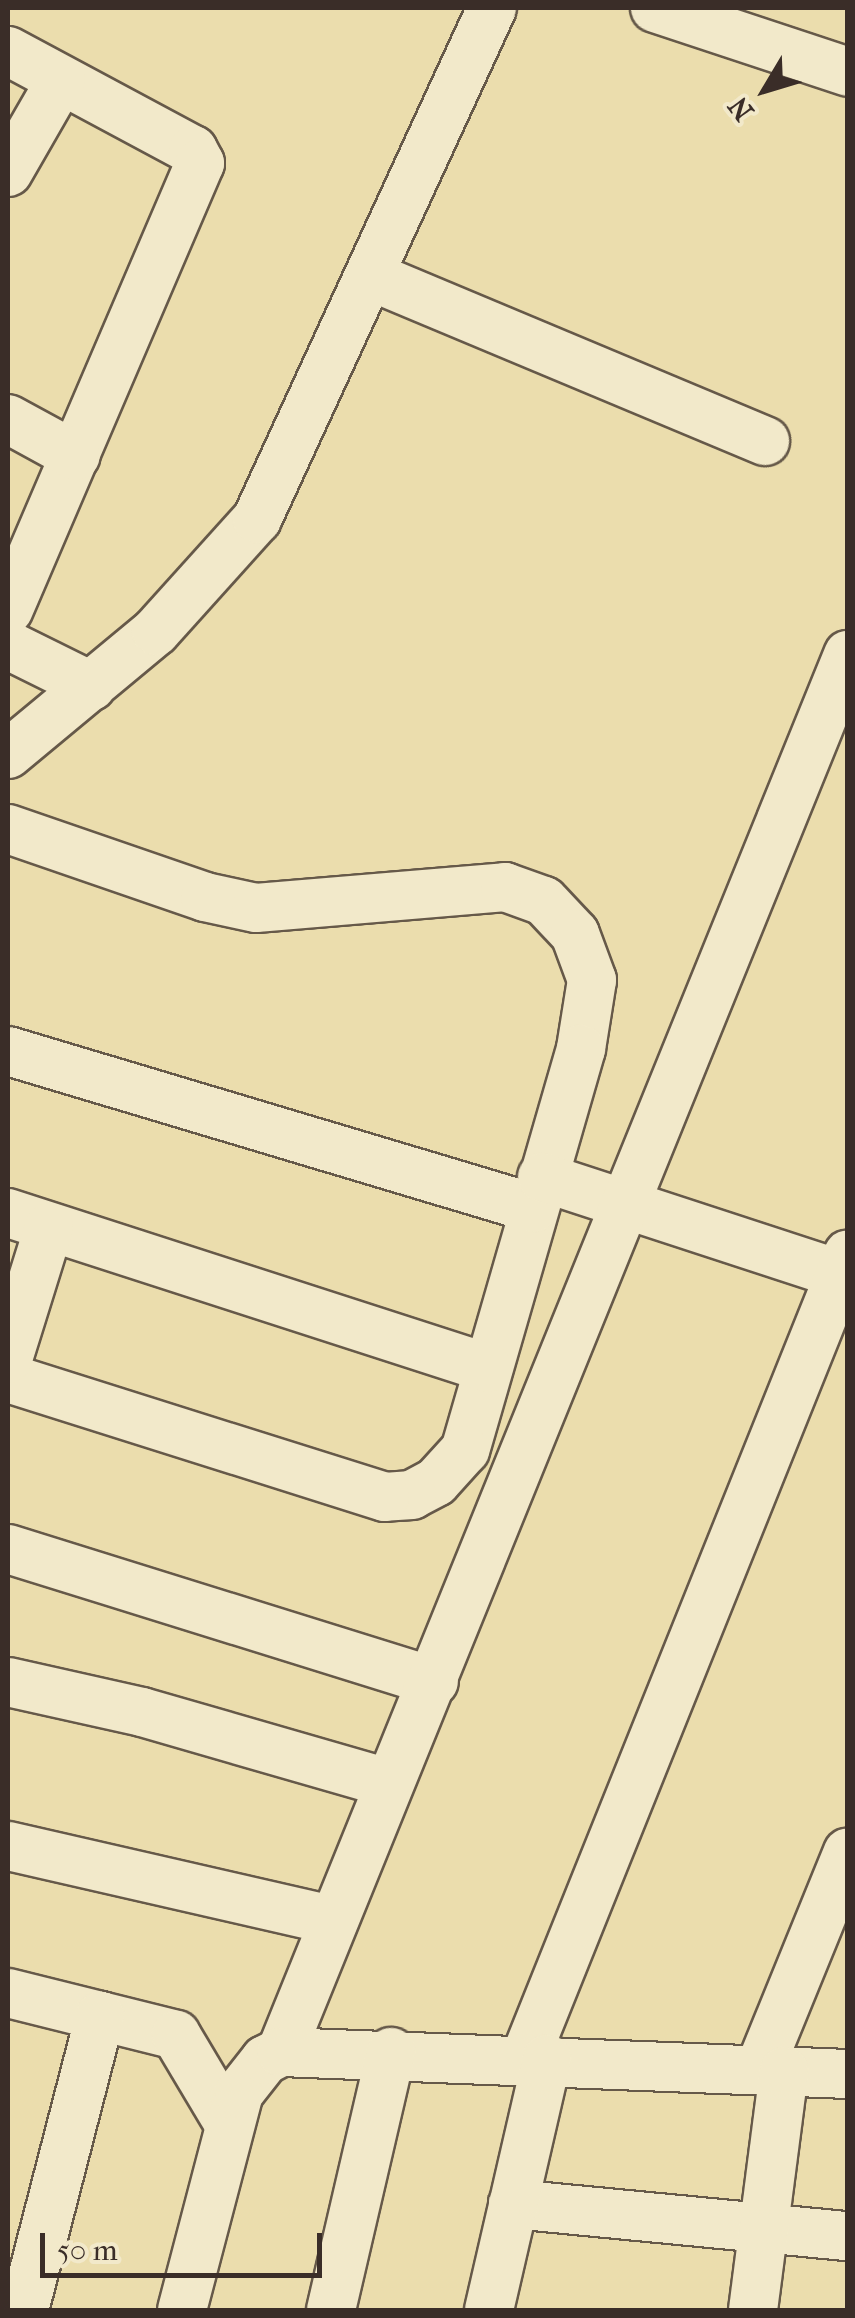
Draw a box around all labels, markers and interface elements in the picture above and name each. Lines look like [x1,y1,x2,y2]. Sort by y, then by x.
north arrow [715,40,815,140]
text: N [721,90,761,127]
scale bar [45,2213,328,2275]
text: 50 m [57,2233,118,2268]

